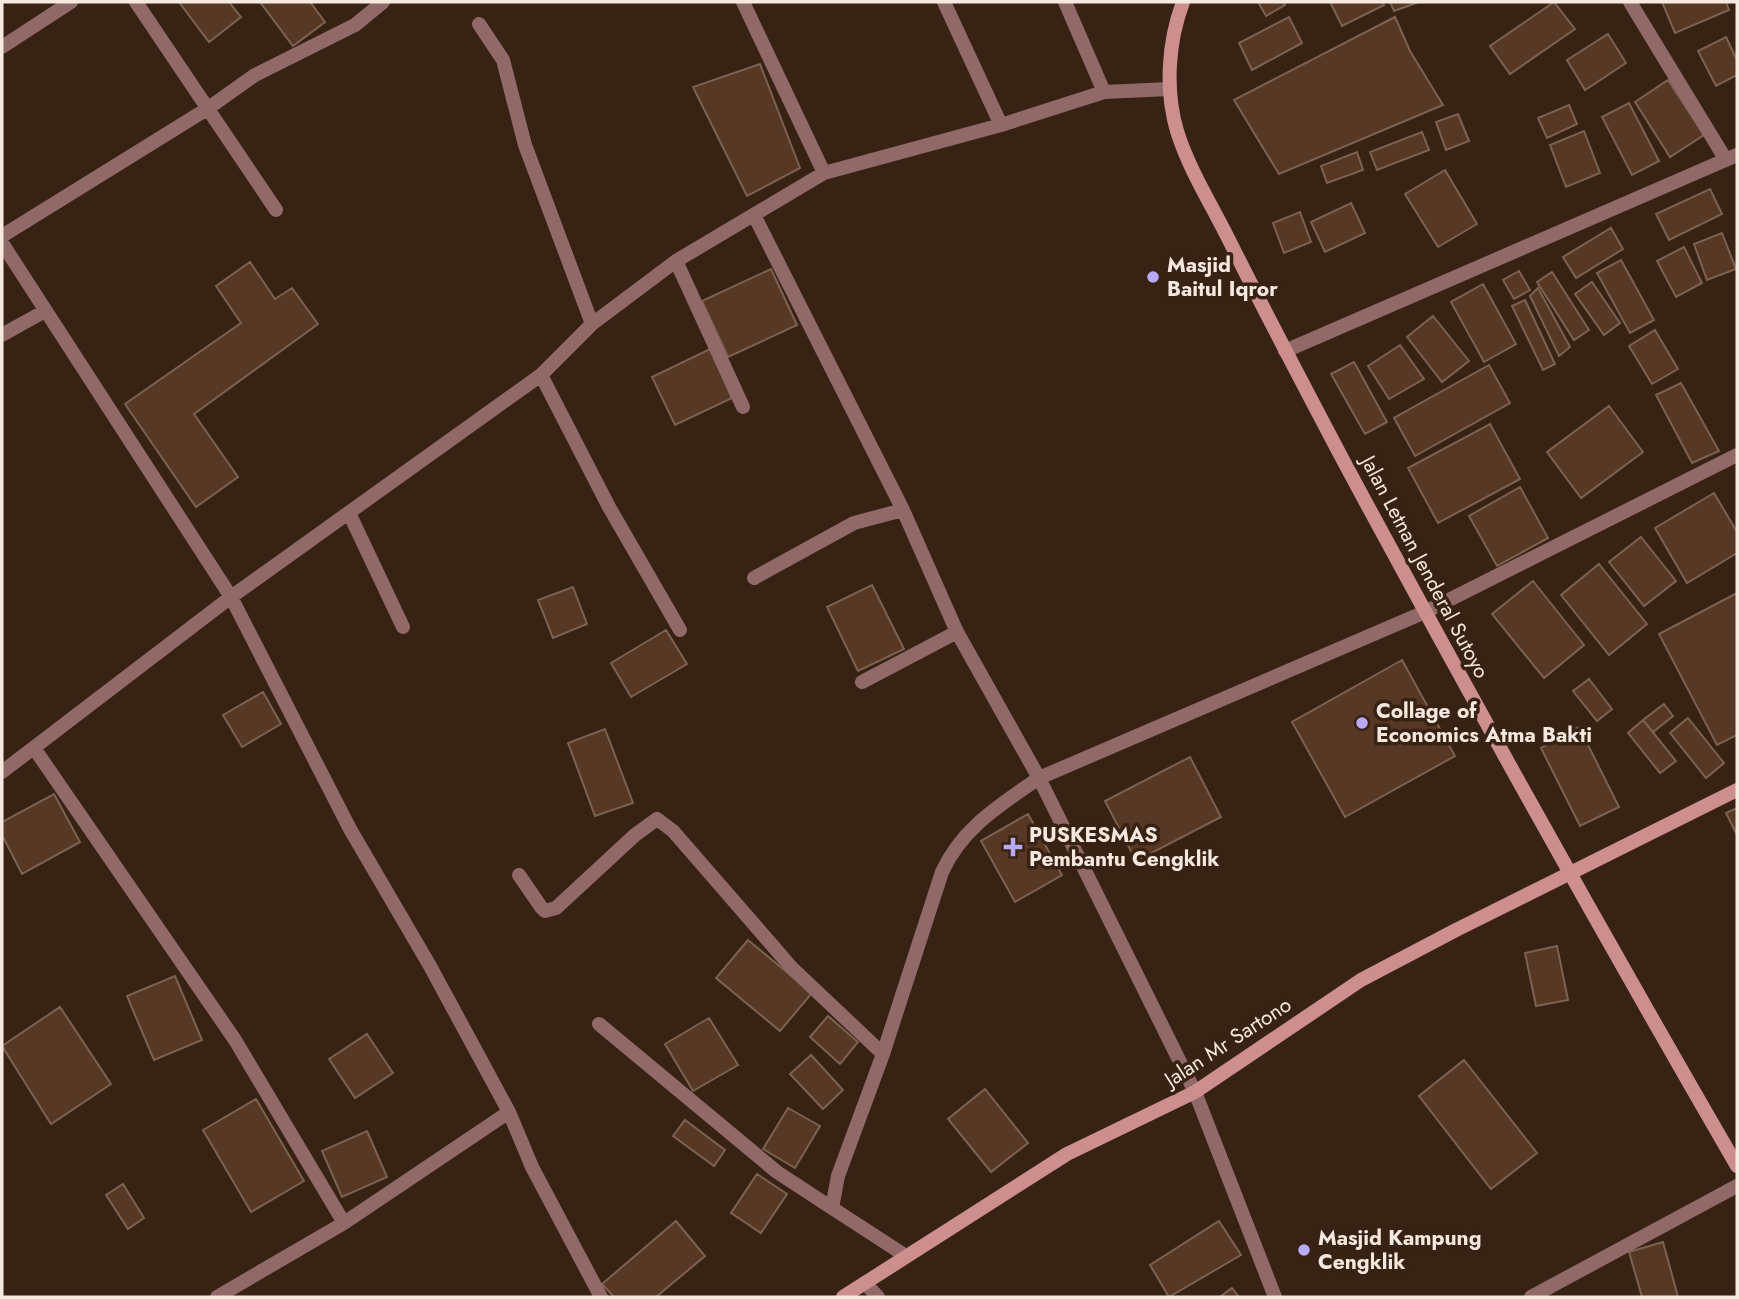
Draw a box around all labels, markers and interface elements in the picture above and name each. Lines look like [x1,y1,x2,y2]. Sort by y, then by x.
place label: Masjid Baitul Iqror [1167,250,1278,304]
marker: Masjid Baitul Iqror [1145,269,1161,285]
street label: Jalan Letnan Jenderal Sutoyo [1352,448,1497,684]
place label: Collage of Economics Atma Bakti [1376,696,1592,750]
marker: Collage of Economics Atma Bakti [1354,715,1370,731]
place label: PUSKESMAS Pembantu Cengklik [1029,820,1219,874]
marker: PUSKESMAS Pembantu Cengklik [1003,837,1023,857]
street label: Jalan Mr Sartono [1156,990,1297,1096]
place label: Masjid Kampung Cengklik [1318,1223,1482,1277]
marker: Masjid Kampung Cengklik [1296,1242,1312,1258]

